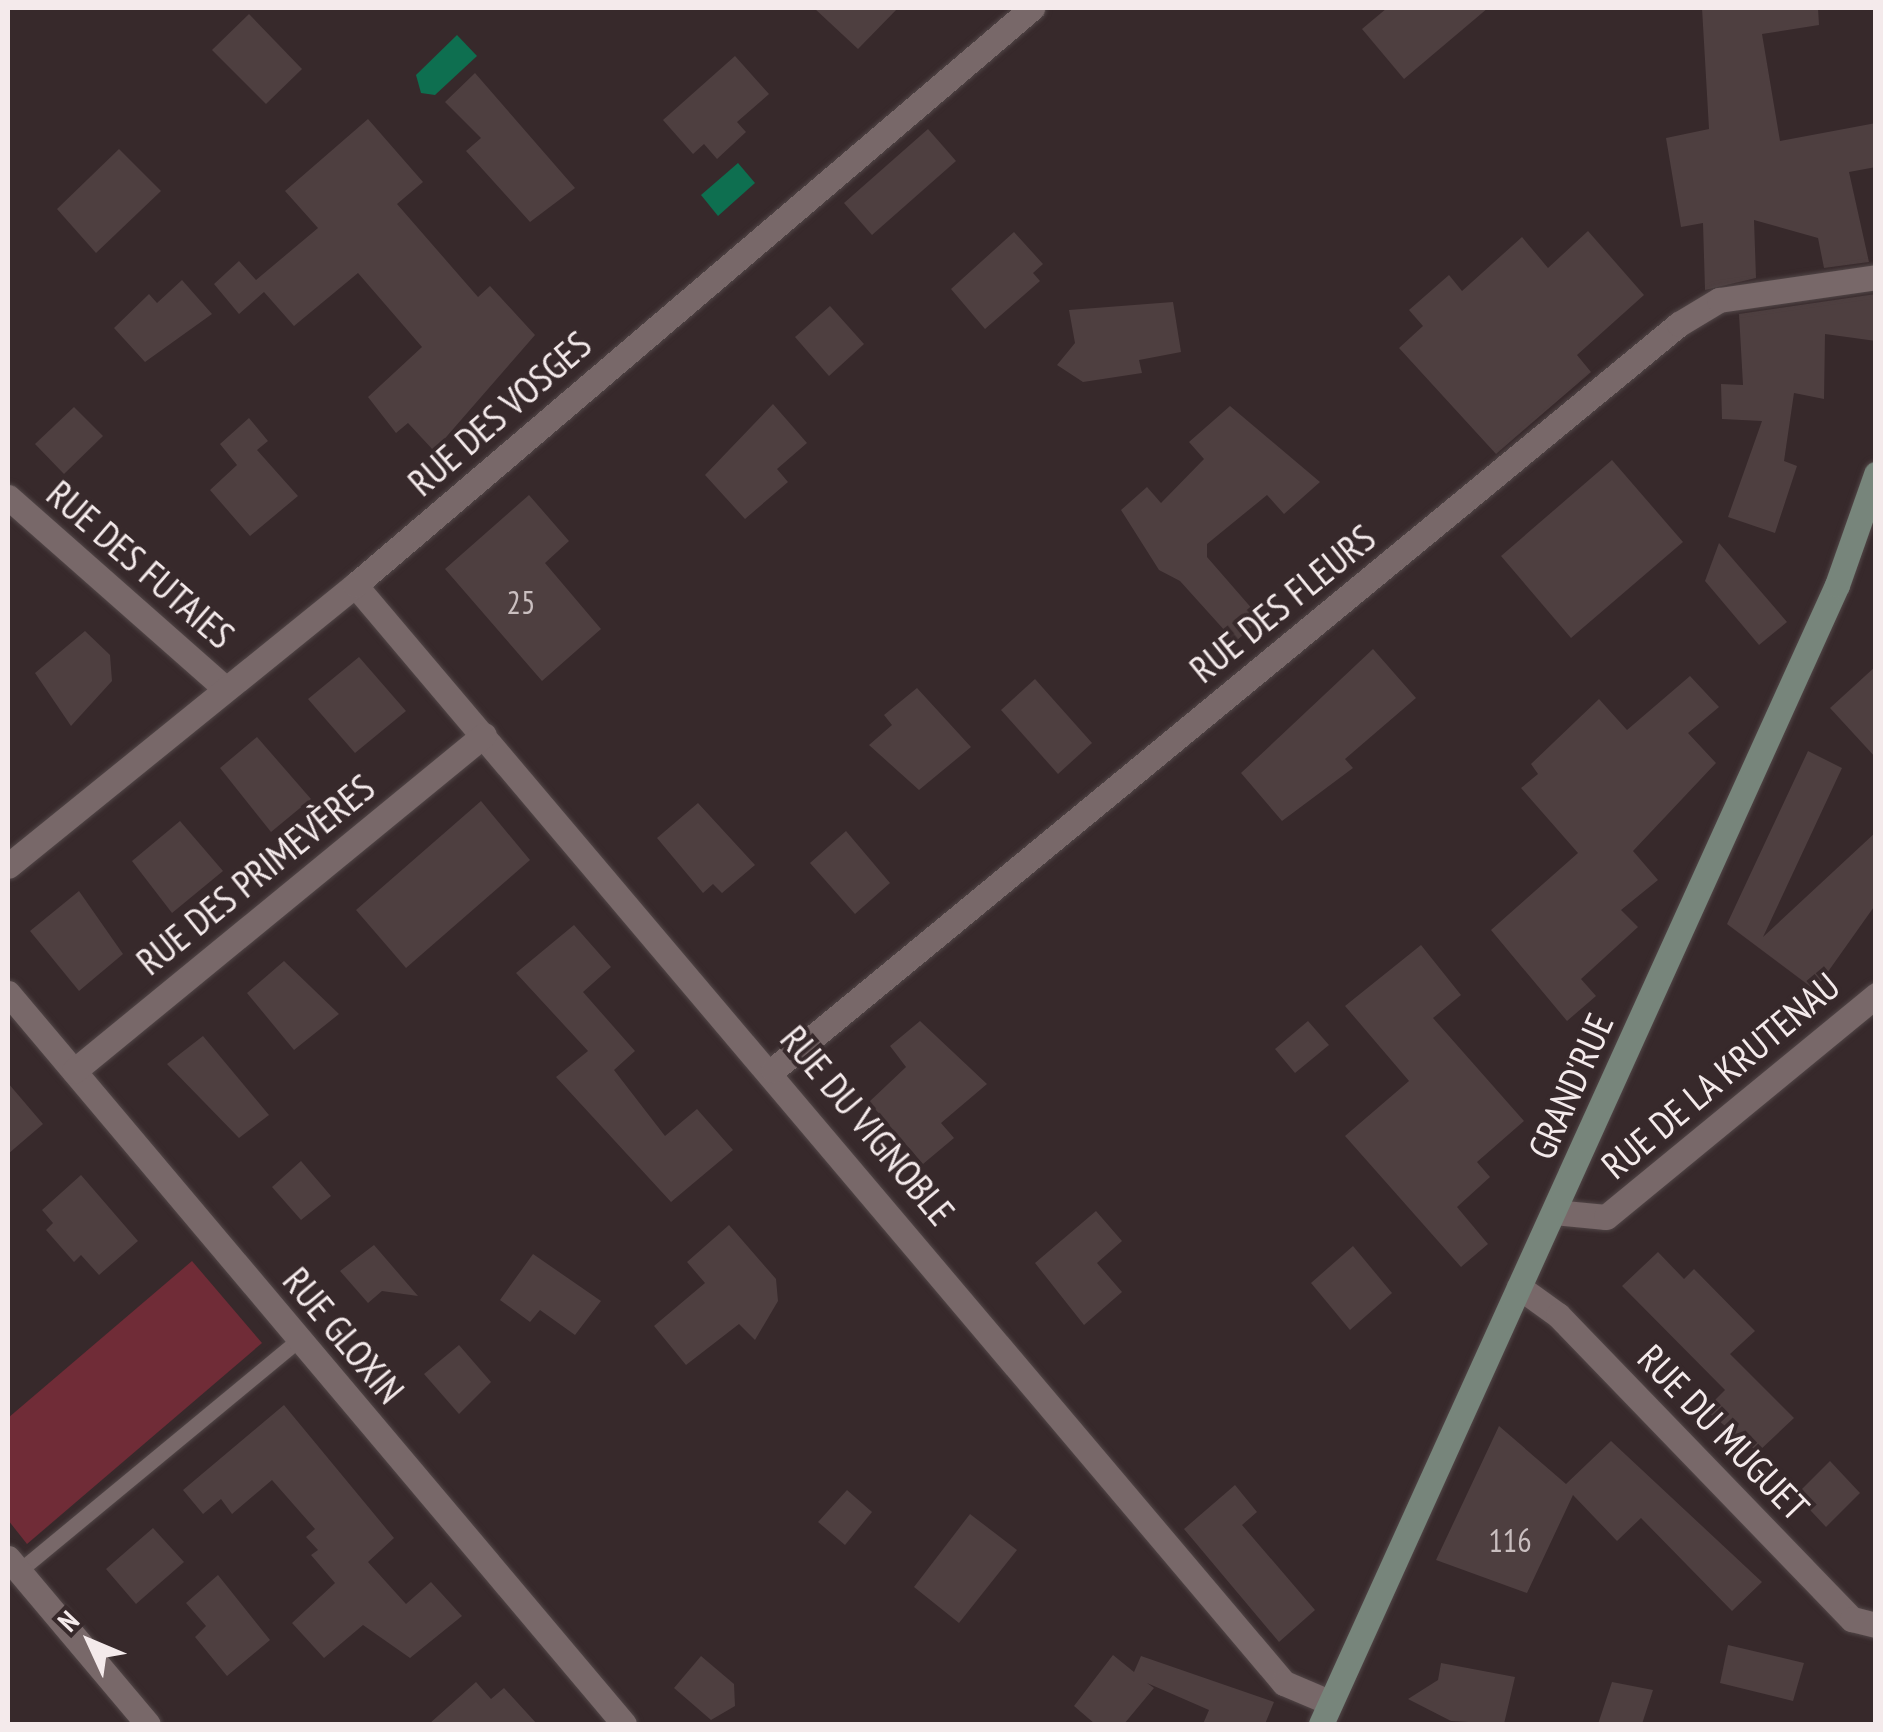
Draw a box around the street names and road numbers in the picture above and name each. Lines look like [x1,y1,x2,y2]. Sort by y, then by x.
street label: RUE DES VOSGES [398,321,600,505]
street label: RUE DES FUTAIES [38,470,244,658]
street label: RUE DES FLEURS [1180,514,1384,692]
street label: RUE DES PRIMEVÈRES [127,764,383,984]
street label: RUE DE LA KRUTENAU [1592,962,1848,1188]
street label: GRAND'RUE [1518,1006,1622,1166]
street label: RUE DU VIGNOBLE [771,1016,965,1234]
street label: RUE GLOXIN [274,1258,414,1412]
street label: RUE DU MUGUET [1629,1335,1819,1529]

